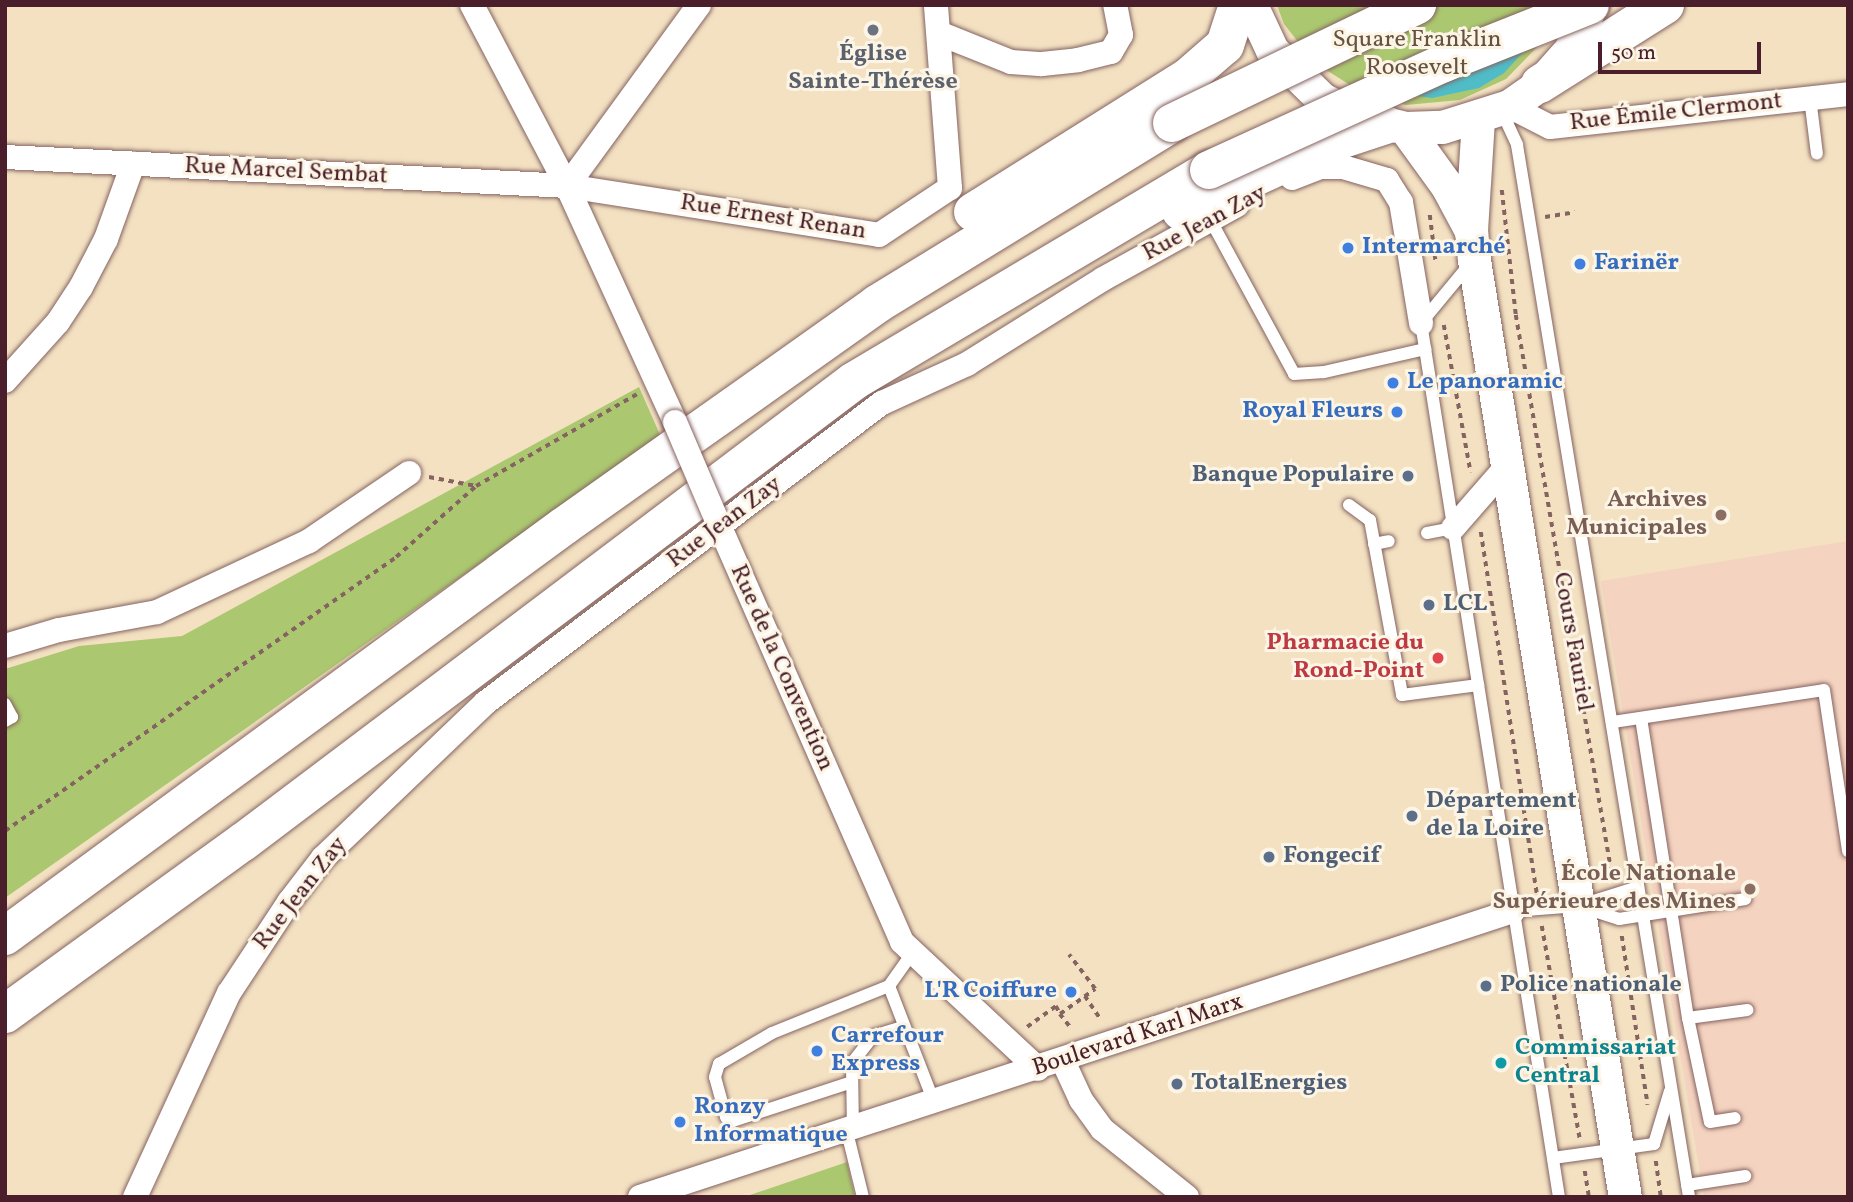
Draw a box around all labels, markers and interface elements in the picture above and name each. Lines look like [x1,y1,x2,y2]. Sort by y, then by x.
marker: Église Sainte-Thérèse [865,22,881,38]
park label: Square Franklin Roosevelt [1333,27,1501,83]
scale bar [1601,28,1764,72]
text: 50 m [1611,39,1656,68]
place label: Église Sainte-Thérèse [788,41,958,97]
street label: Rue Émile Clermont [1568,88,1784,138]
street label: Rue Marcel Sembat [184,152,388,192]
street label: Rue Jean Zay [1138,179,1272,269]
street label: Rue Ernest Renan [678,189,868,247]
place label: Intermarché [1362,234,1506,262]
marker: Intermarché [1340,240,1356,256]
place label: Farinër [1594,250,1679,278]
marker: Farinër [1572,256,1588,272]
place label: Le panoramic [1407,369,1563,397]
marker: Le panoramic [1385,375,1401,391]
place label: Royal Fleurs [1242,398,1383,426]
marker: Royal Fleurs [1389,404,1405,420]
place label: Banque Populaire [1192,462,1394,490]
marker: Banque Populaire [1400,468,1416,484]
street label: Rue Jean Zay [662,471,788,575]
place label: Archives Municipales [1566,487,1707,543]
marker: Archives Municipales [1713,507,1729,523]
street label: Rue de la Convention [723,561,839,775]
street label: Cours Fauriel [1546,570,1598,714]
place label: LCL [1443,591,1487,619]
marker: LCL [1421,597,1437,613]
place label: Pharmacie du Rond-Point [1267,630,1424,686]
marker: Pharmacie du Rond-Point [1430,650,1446,666]
place label: Département de la Loire [1426,788,1576,844]
marker: Département de la Loire [1404,808,1420,824]
street label: Rue Jean Zay [248,832,354,956]
place label: Fongecif [1283,843,1380,871]
marker: Fongecif [1261,849,1277,865]
place label: École Nationale Supérieure des Mines [1492,861,1736,917]
marker: École Nationale Supérieure des Mines [1742,881,1758,897]
place label: Police nationale [1500,972,1682,1000]
place label: L'R Coiffure [924,978,1057,1006]
marker: Police nationale [1478,978,1494,994]
marker: L'R Coiffure [1063,984,1079,1000]
street label: Boulevard Karl Marx [1029,988,1247,1084]
place label: Carrefour Express [831,1023,944,1079]
place label: Commissariat Central [1515,1035,1676,1091]
marker: Carrefour Express [809,1043,825,1059]
marker: Commissariat Central [1493,1055,1509,1071]
place label: TotalEnergies [1191,1070,1347,1098]
marker: TotalEnergies [1169,1076,1185,1092]
place label: Ronzy Informatique [694,1094,848,1150]
marker: Ronzy Informatique [672,1114,688,1130]

